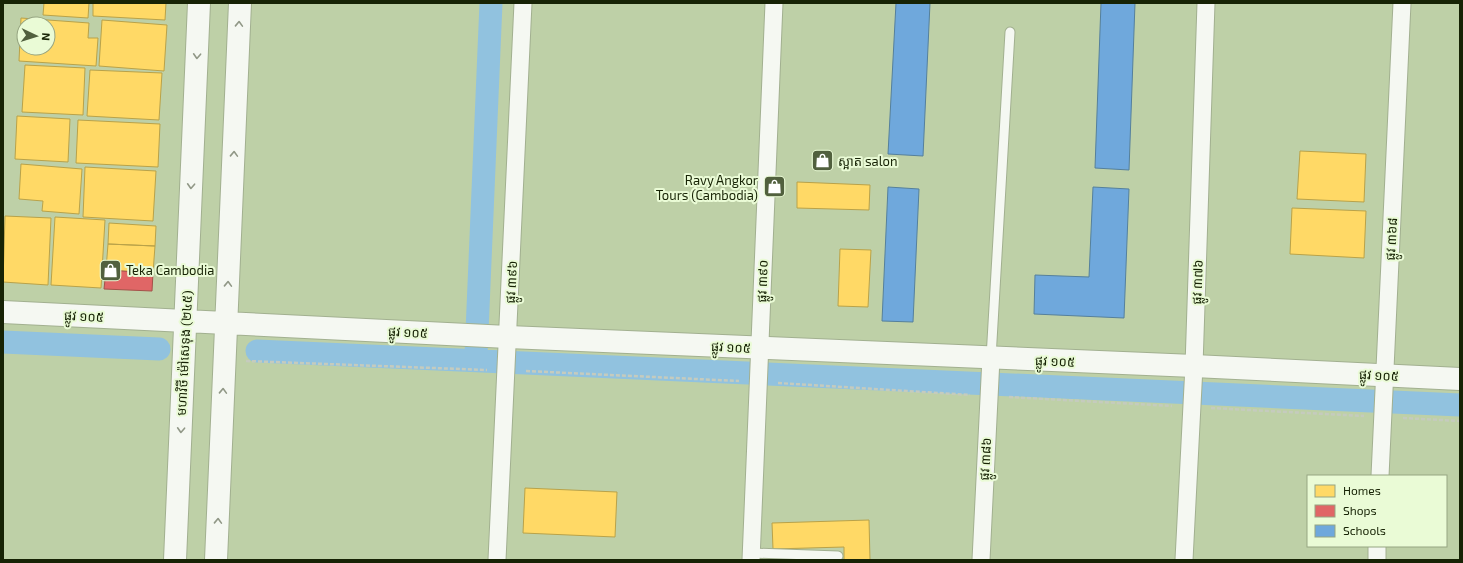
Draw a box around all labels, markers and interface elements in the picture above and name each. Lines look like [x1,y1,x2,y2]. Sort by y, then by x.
north arrow [16,16,56,56]
one-way arrow [235,21,244,27]
text: N [40,32,53,41]
one-way arrow [193,53,201,59]
shop icon: ស្អាត salon [809,148,835,174]
one-way arrow [230,151,238,157]
place label: ស្អាត salon [838,153,898,170]
place label: Ravy Angkor Tours (Cambodia) [656,172,758,203]
shop icon: Ravy Angkor Tours (Cambodia) [761,174,787,200]
one-way arrow [187,183,196,189]
street label: ផ្លូវ ៣៦៨ [1382,217,1404,261]
shop icon: Teka Cambodia [97,257,123,283]
street label: ផ្លូវ ៣៩០ [753,259,775,303]
street label: ផ្លូវ ៣៧៦ [1188,259,1210,305]
street label: ផ្លូវ ៣៩៦ [502,260,524,304]
place label: Teka Cambodia [126,262,214,278]
one-way arrow [224,281,233,287]
street label: មហាវិថី ម៉ៅសេទុង (២៤៥) [172,290,196,416]
street label: ផ្លូវ ១០៥ [63,307,104,329]
street label: ផ្លូវ ១០៥ [387,323,428,345]
street label: ផ្លូវ ១០៥ [710,338,751,360]
street label: ផ្លូវ ១០៥ [1035,352,1075,374]
street label: ផ្លូវ ១០៥ [1358,366,1399,388]
one-way arrow [219,388,228,394]
one-way arrow [176,427,185,433]
street label: ផ្លូវ ៣៨៦ [976,437,998,481]
legend [1307,475,1447,547]
text: Homes [1343,483,1381,497]
text: Shops [1343,503,1377,517]
one-way arrow [213,518,222,524]
text: Schools [1343,523,1386,537]

